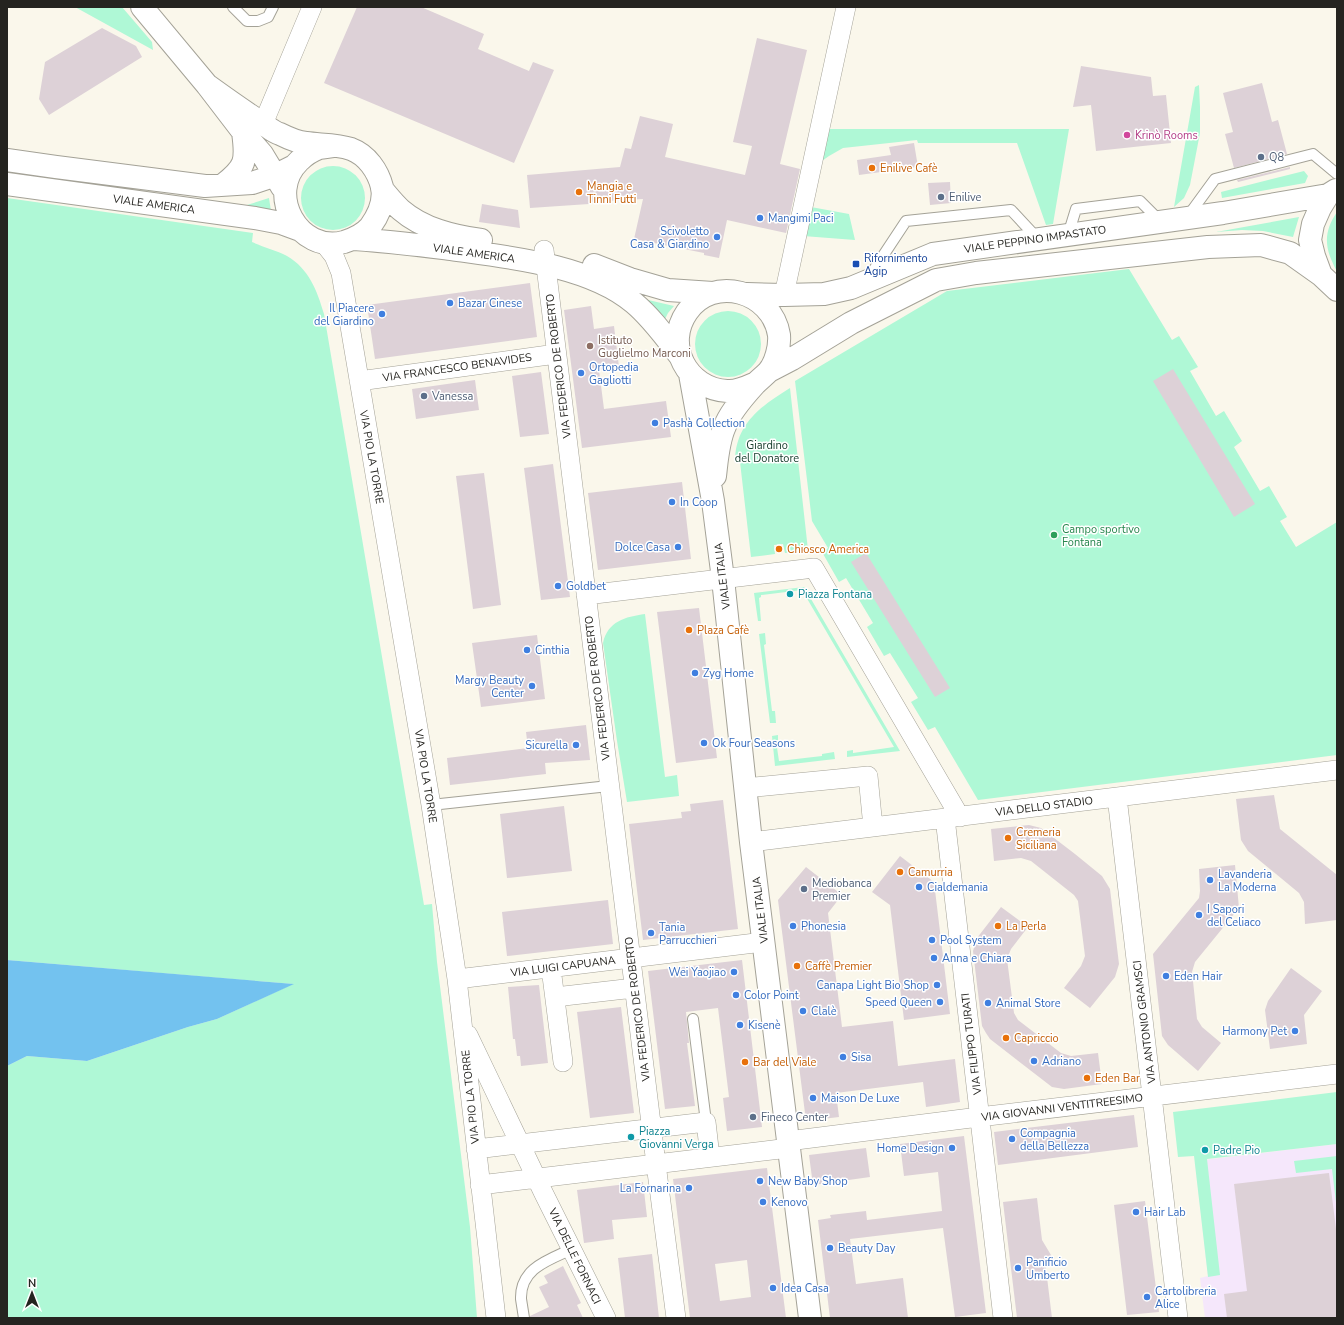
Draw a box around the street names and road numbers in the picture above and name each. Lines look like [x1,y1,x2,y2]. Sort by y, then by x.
street label: VIALE AMERICA [111,191,196,218]
street label: VIALE PEPPINO IMPASTATO [962,222,1107,257]
street label: VIALE AMERICA [431,240,516,267]
street label: VIA FEDERICO DE ROBERTO [542,293,575,440]
street label: VIA FRANCESCO BENAVIDES [380,350,533,386]
street label: VIA PIO LA TORRE [356,408,387,505]
street label: VIALE ITALIA [711,542,734,611]
street label: VIA FEDERICO DE ROBERTO [581,615,614,762]
street label: VIA PIO LA TORRE [411,727,440,824]
street label: VIA DELLO STADIO [993,793,1094,820]
street label: VIALE ITALIA [749,876,772,945]
street label: VIA FEDERICO DE ROBERTO [621,936,654,1083]
street label: VIA LUIGI CAPUANA [509,953,616,981]
street label: VIA ANTONIO GRAMSCI [1130,960,1160,1085]
street label: VIA FILIPPO TURATI [958,992,985,1097]
street label: VIA PIO LA TORRE [458,1049,483,1146]
street label: VIA GIOVANNI VENTITREESIMO [979,1090,1144,1125]
street label: VIA DELLE FORNACI [544,1205,604,1307]

